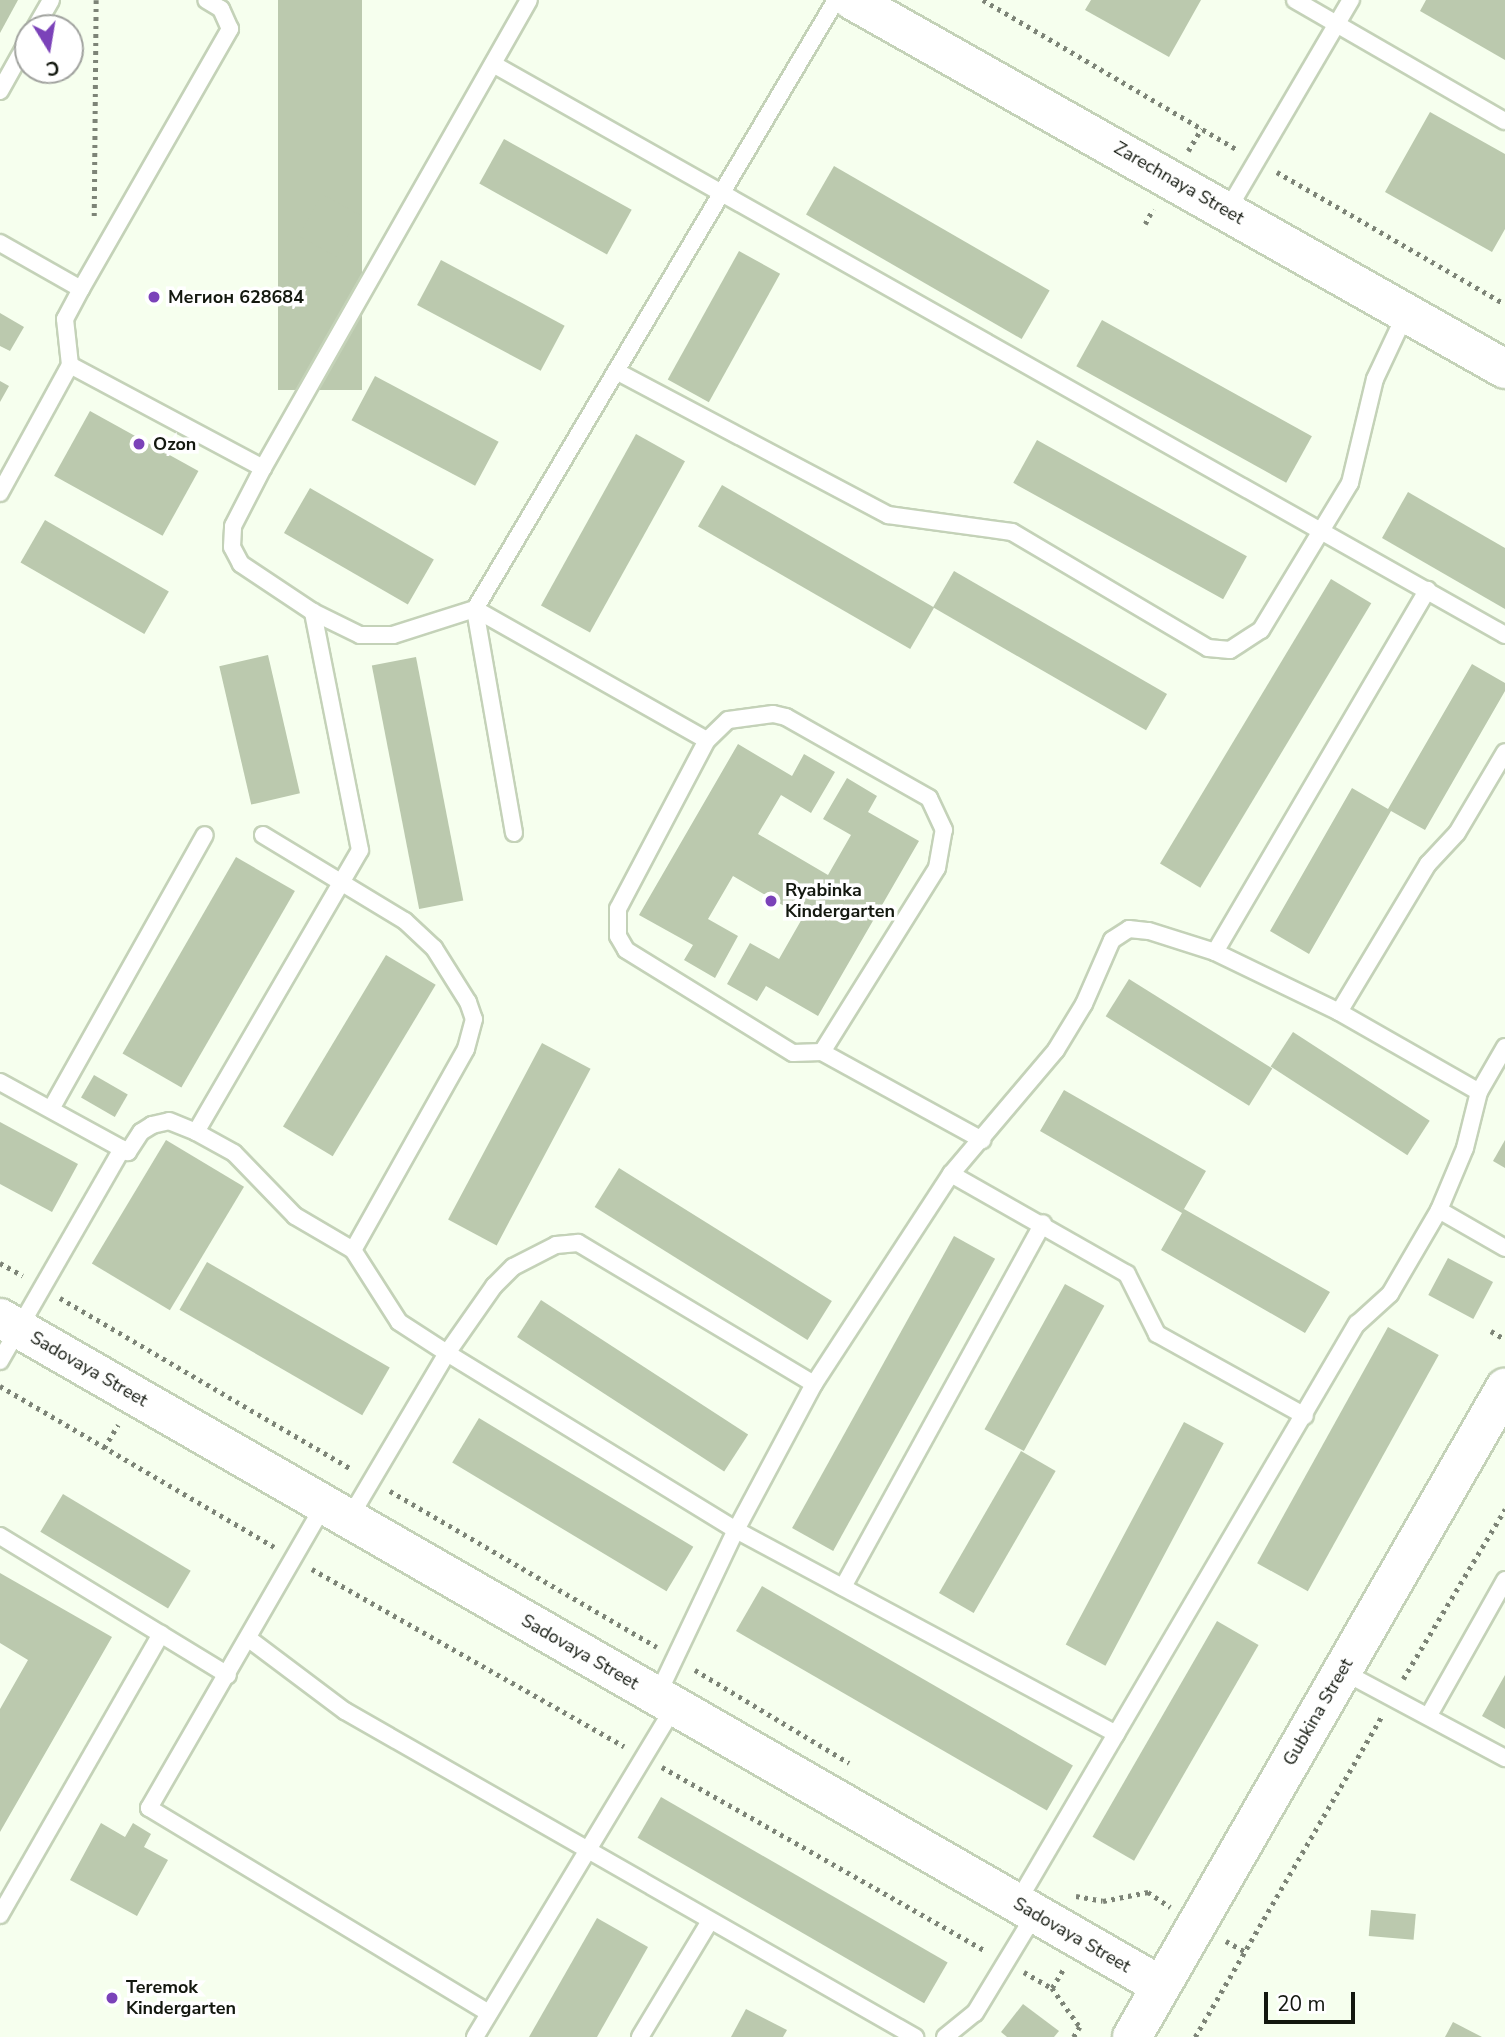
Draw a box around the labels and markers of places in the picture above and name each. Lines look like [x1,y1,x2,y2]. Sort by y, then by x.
place label: Мегион 628684 [168,286,304,308]
marker: Мегион 628684 [146,289,162,305]
place label: Ozon [153,433,196,455]
marker: Ozon [131,436,147,452]
place label: Ryabinka Kindergarten [785,880,895,922]
marker: Ryabinka Kindergarten [763,893,779,909]
place label: Teremok Kindergarten [126,1977,236,2020]
marker: Teremok Kindergarten [104,1990,120,2006]

